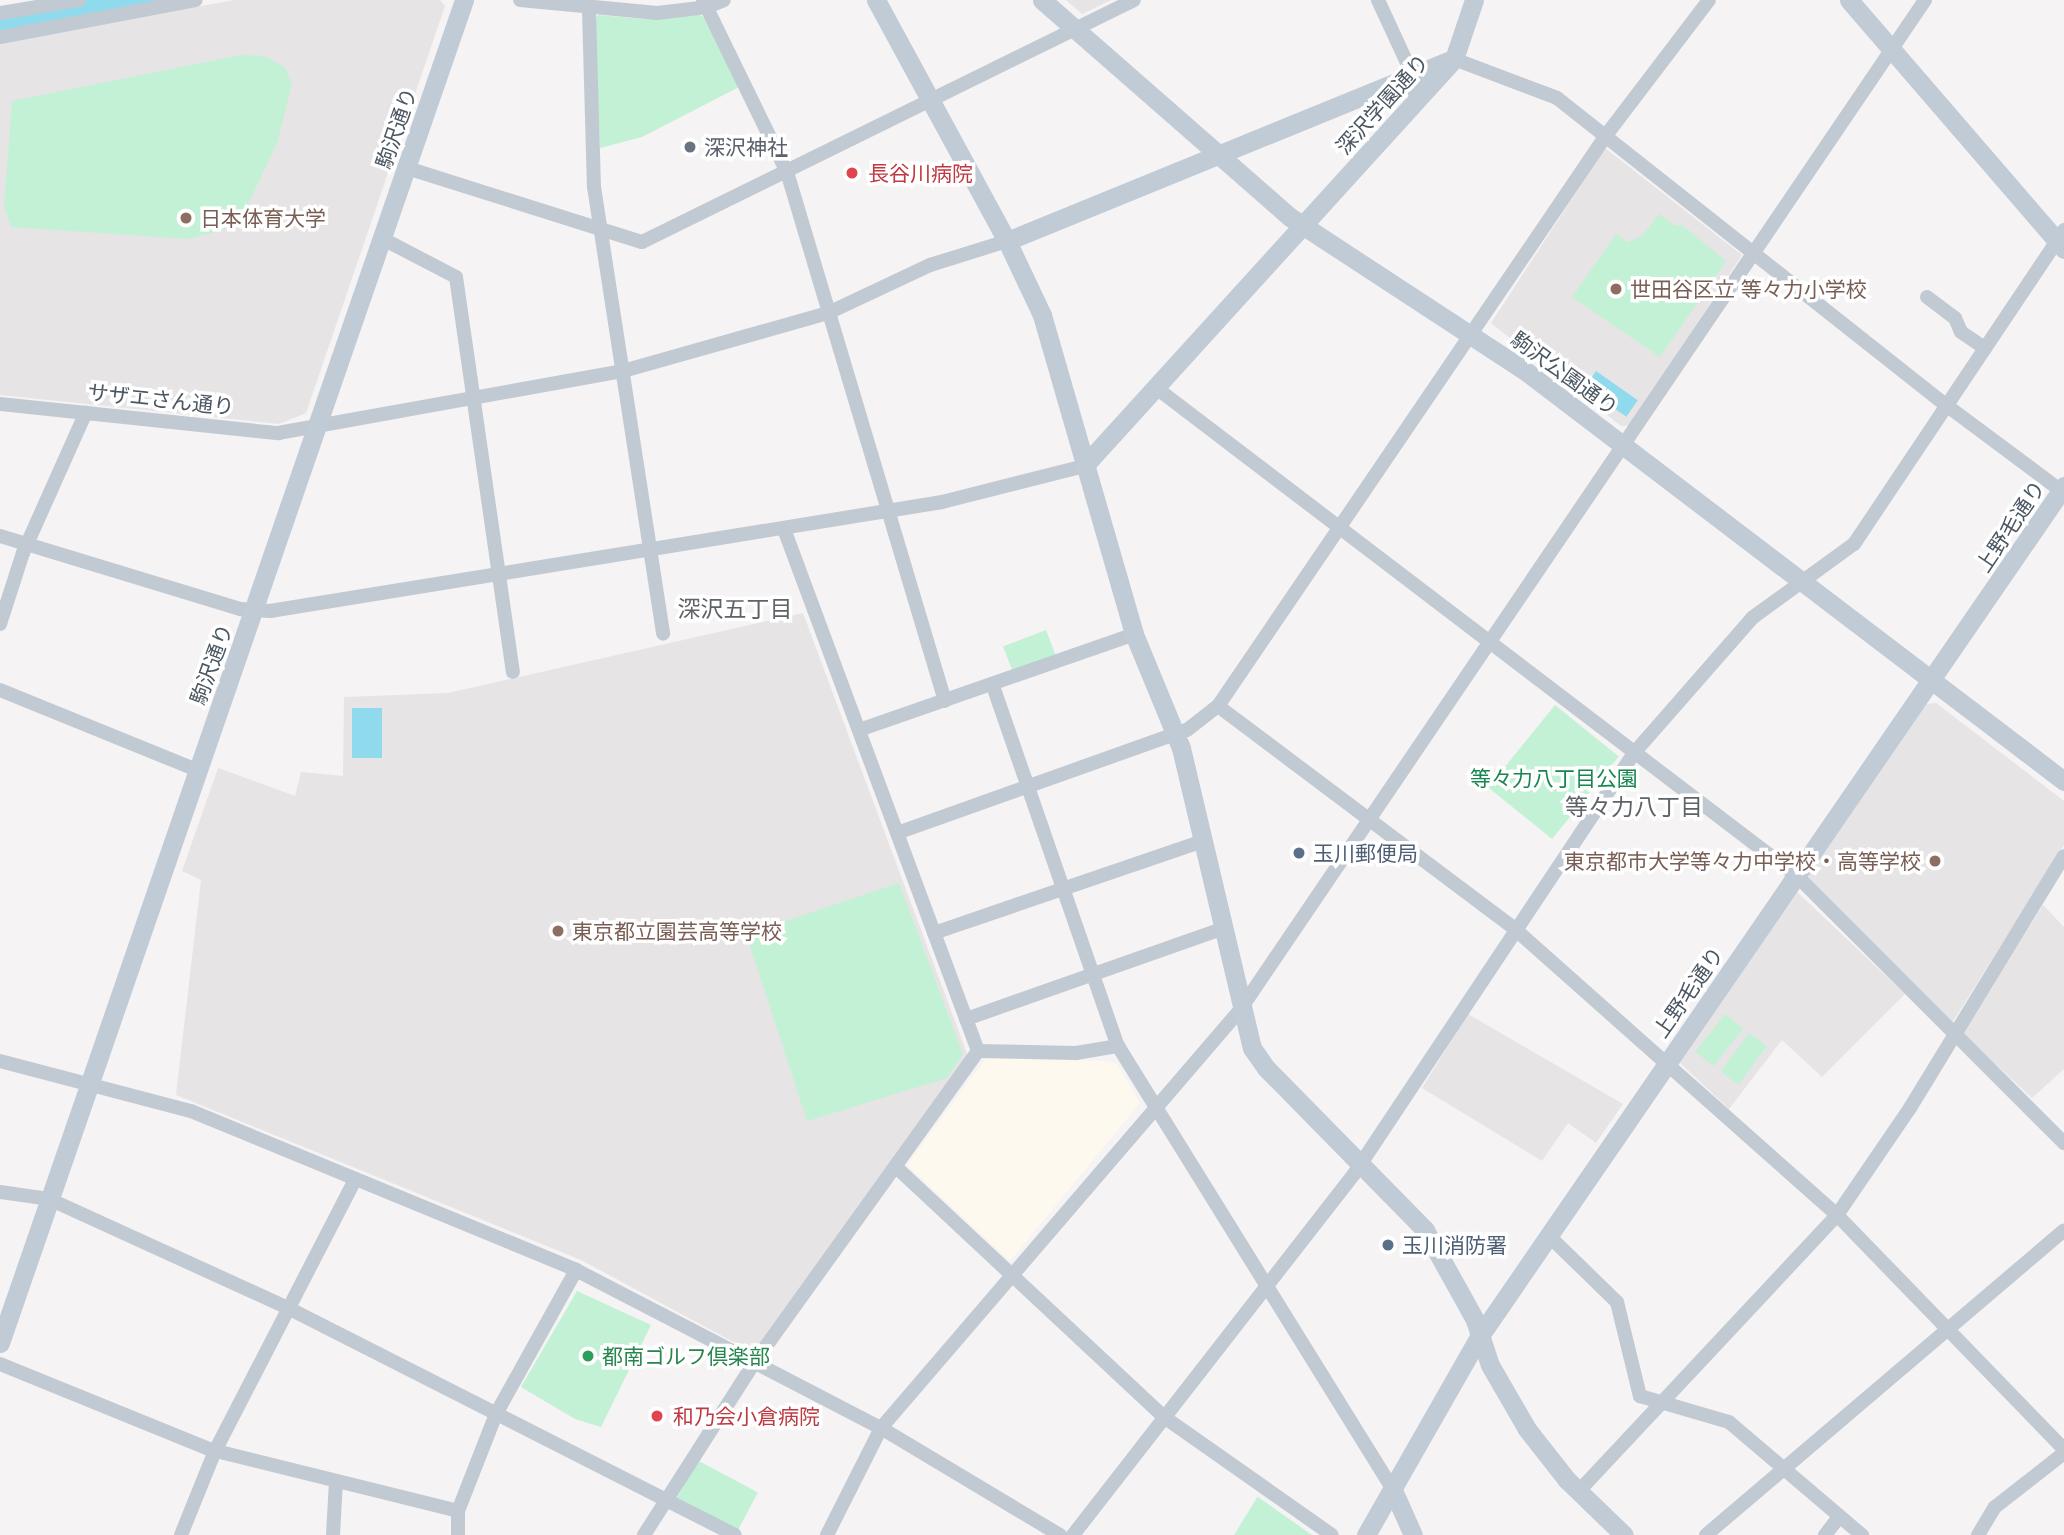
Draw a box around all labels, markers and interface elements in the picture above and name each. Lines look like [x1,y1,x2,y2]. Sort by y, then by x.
street label: 深沢学園通り [1330,49,1434,159]
street label: 駒沢通り [370,84,422,172]
place label: 深沢神社 [704,134,788,160]
marker: 深沢神社 [682,139,698,155]
place label: 長谷川病院 [868,160,973,186]
marker: 長谷川病院 [842,163,862,183]
place label: 日本体育大学 [200,205,326,231]
marker: 日本体育大学 [178,210,194,226]
place label: 世田谷区立 等々力小学校 [1630,276,1867,302]
marker: 世田谷区立 等々力小学校 [1608,281,1624,297]
street label: 駒沢公園通り [1507,326,1623,420]
street label: サザエさん通り [87,379,235,419]
street label: 上野毛通り [1970,475,2050,577]
district label: 深沢五丁目 [678,595,792,623]
street label: 駒沢通り [185,620,237,708]
park label: 等々力八丁目公園 [1470,765,1638,791]
district label: 等々力八丁目 [1565,793,1703,821]
place label: 玉川郵便局 [1313,840,1418,866]
marker: 玉川郵便局 [1291,845,1307,861]
place label: 東京都市大学等々力中学校・高等学校 [1564,848,1921,874]
marker: 東京都市大学等々力中学校・高等学校 [1927,853,1943,869]
place label: 東京都立園芸高等学校 [572,918,782,944]
marker: 東京都立園芸高等学校 [550,923,566,939]
street label: 上野毛通り [1648,942,1728,1042]
place label: 玉川消防署 [1402,1232,1507,1258]
marker: 玉川消防署 [1380,1237,1396,1253]
place label: 都南ゴルフ倶楽部 [602,1343,770,1369]
marker: 都南ゴルフ倶楽部 [580,1348,596,1364]
place label: 和乃会小倉病院 [673,1403,820,1429]
marker: 和乃会小倉病院 [647,1406,667,1426]

